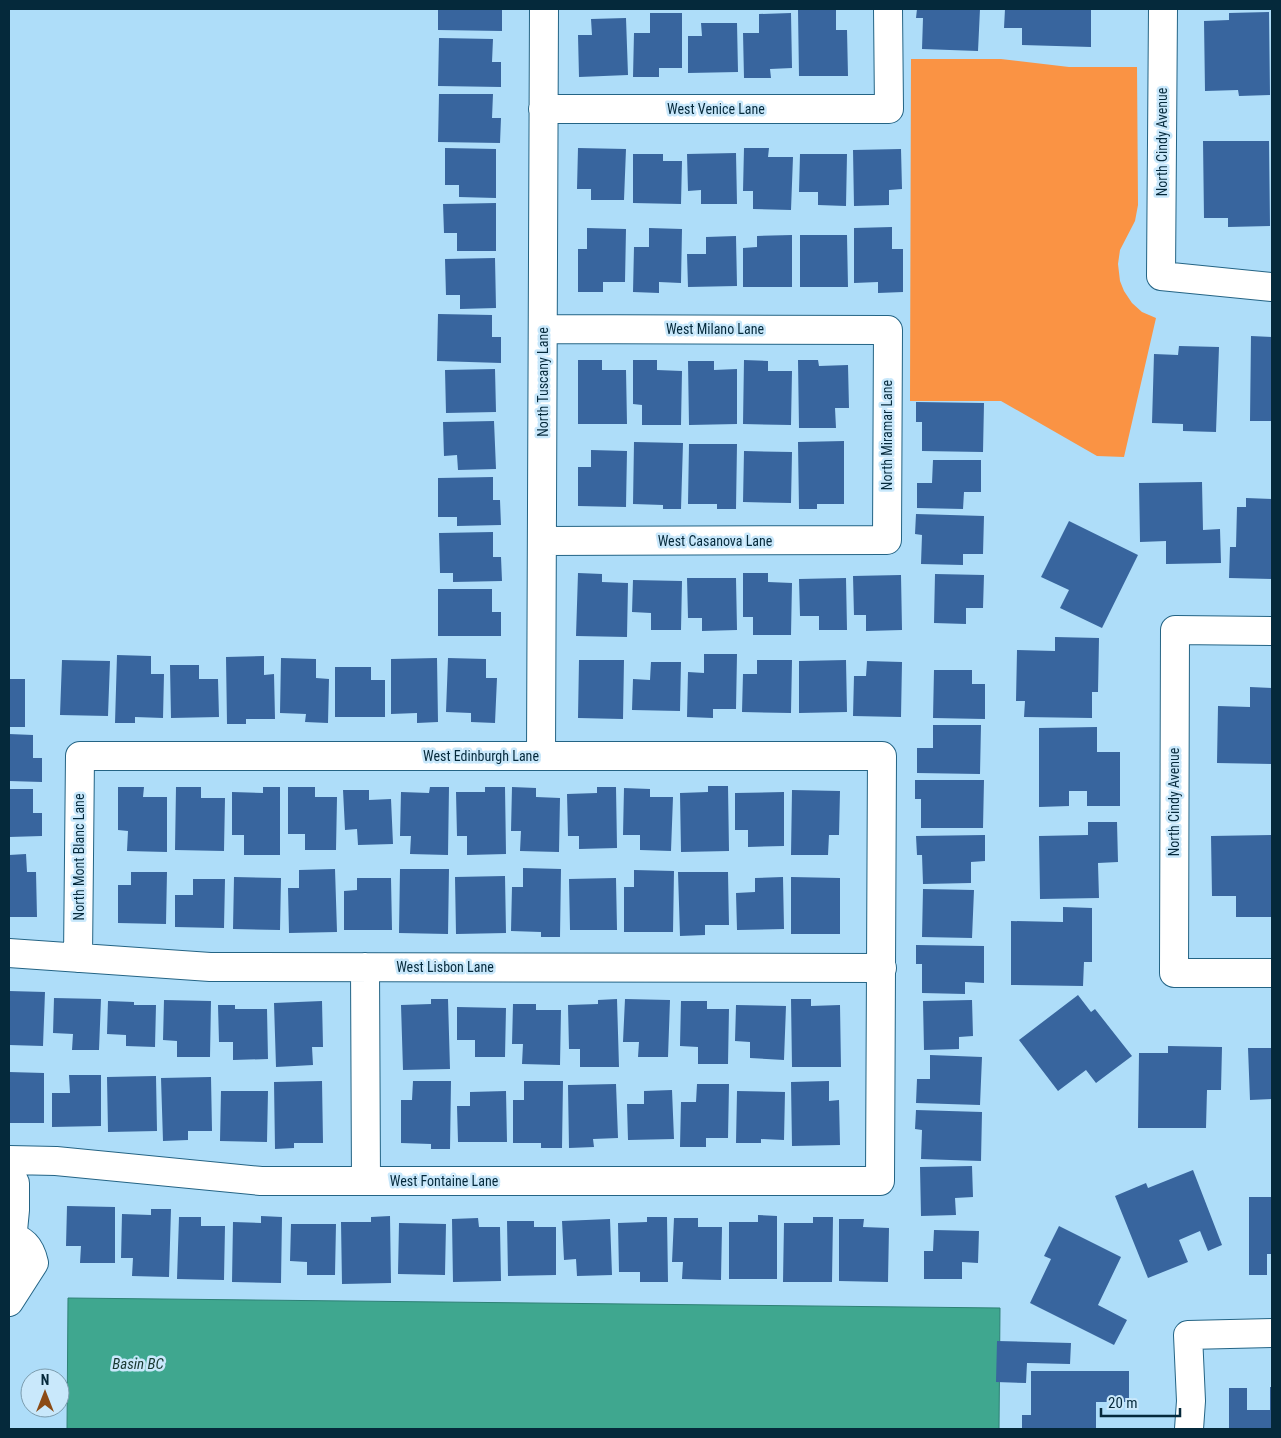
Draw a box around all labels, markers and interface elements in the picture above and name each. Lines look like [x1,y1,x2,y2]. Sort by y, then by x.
street label: North Cindy Avenue [1154,87,1170,196]
street label: West Venice Lane [667,101,765,117]
street label: West Milano Lane [666,321,765,337]
street label: North Tuscany Lane [535,327,551,437]
street label: North Miramar Lane [879,379,895,490]
street label: West Casanova Lane [658,533,773,549]
street label: North Cindy Avenue [1166,747,1182,856]
street label: West Edinburgh Lane [423,748,539,764]
street label: North Mont Blanc Lane [71,793,87,920]
street label: West Lisbon Lane [396,959,494,975]
street label: West Fontaine Lane [390,1173,499,1189]
water label: Basin BC [112,1355,165,1373]
north arrow [20,1368,70,1418]
text: N [41,1372,49,1388]
scale bar [1101,1386,1180,1418]
text: 20 m [1108,1394,1138,1412]

